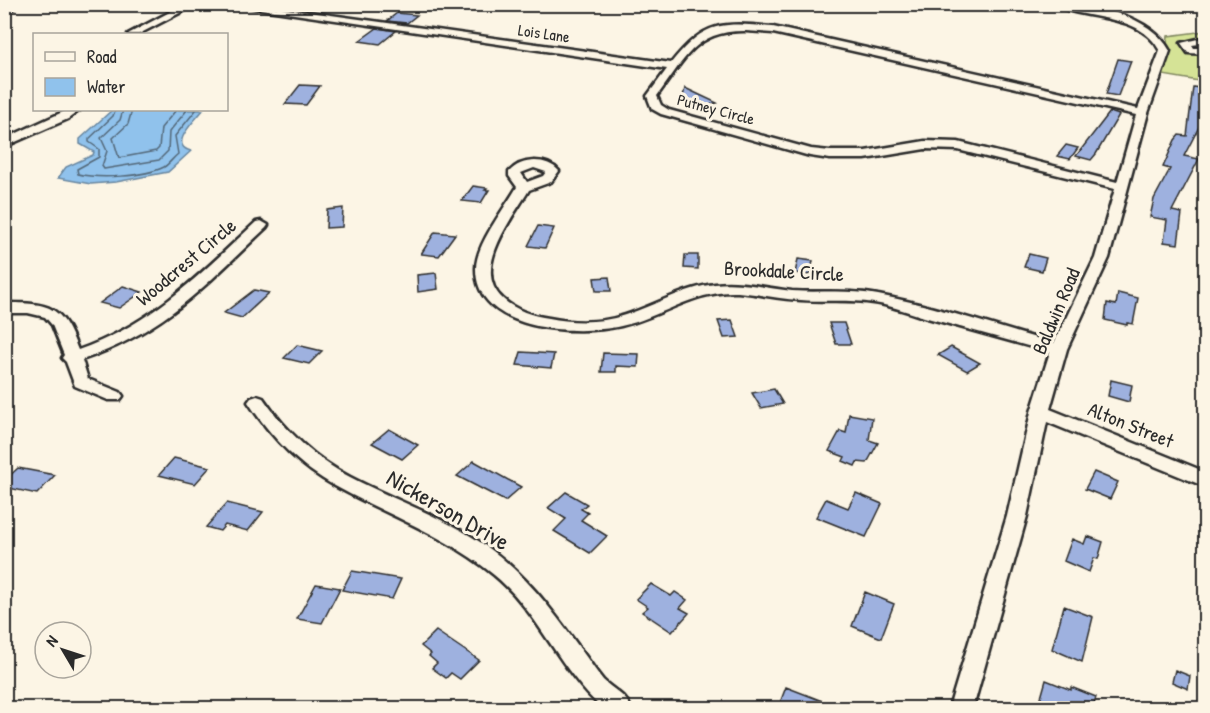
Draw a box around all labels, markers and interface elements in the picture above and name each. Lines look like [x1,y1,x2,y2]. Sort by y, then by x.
street label: Lois Lane [517,19,572,48]
legend [33,33,228,111]
text: Road [87,44,117,69]
text: Water [87,74,125,99]
street label: Putney Circle [675,88,758,130]
street label: Woodcrest Circle [130,212,242,312]
street label: Brookdale Circle [723,254,845,287]
street label: Baldwin Road [1025,263,1086,358]
street label: Alton Street [1084,395,1179,454]
street label: Nickerson Drive [381,461,516,557]
north arrow [33,620,93,680]
text: N [40,630,63,651]

